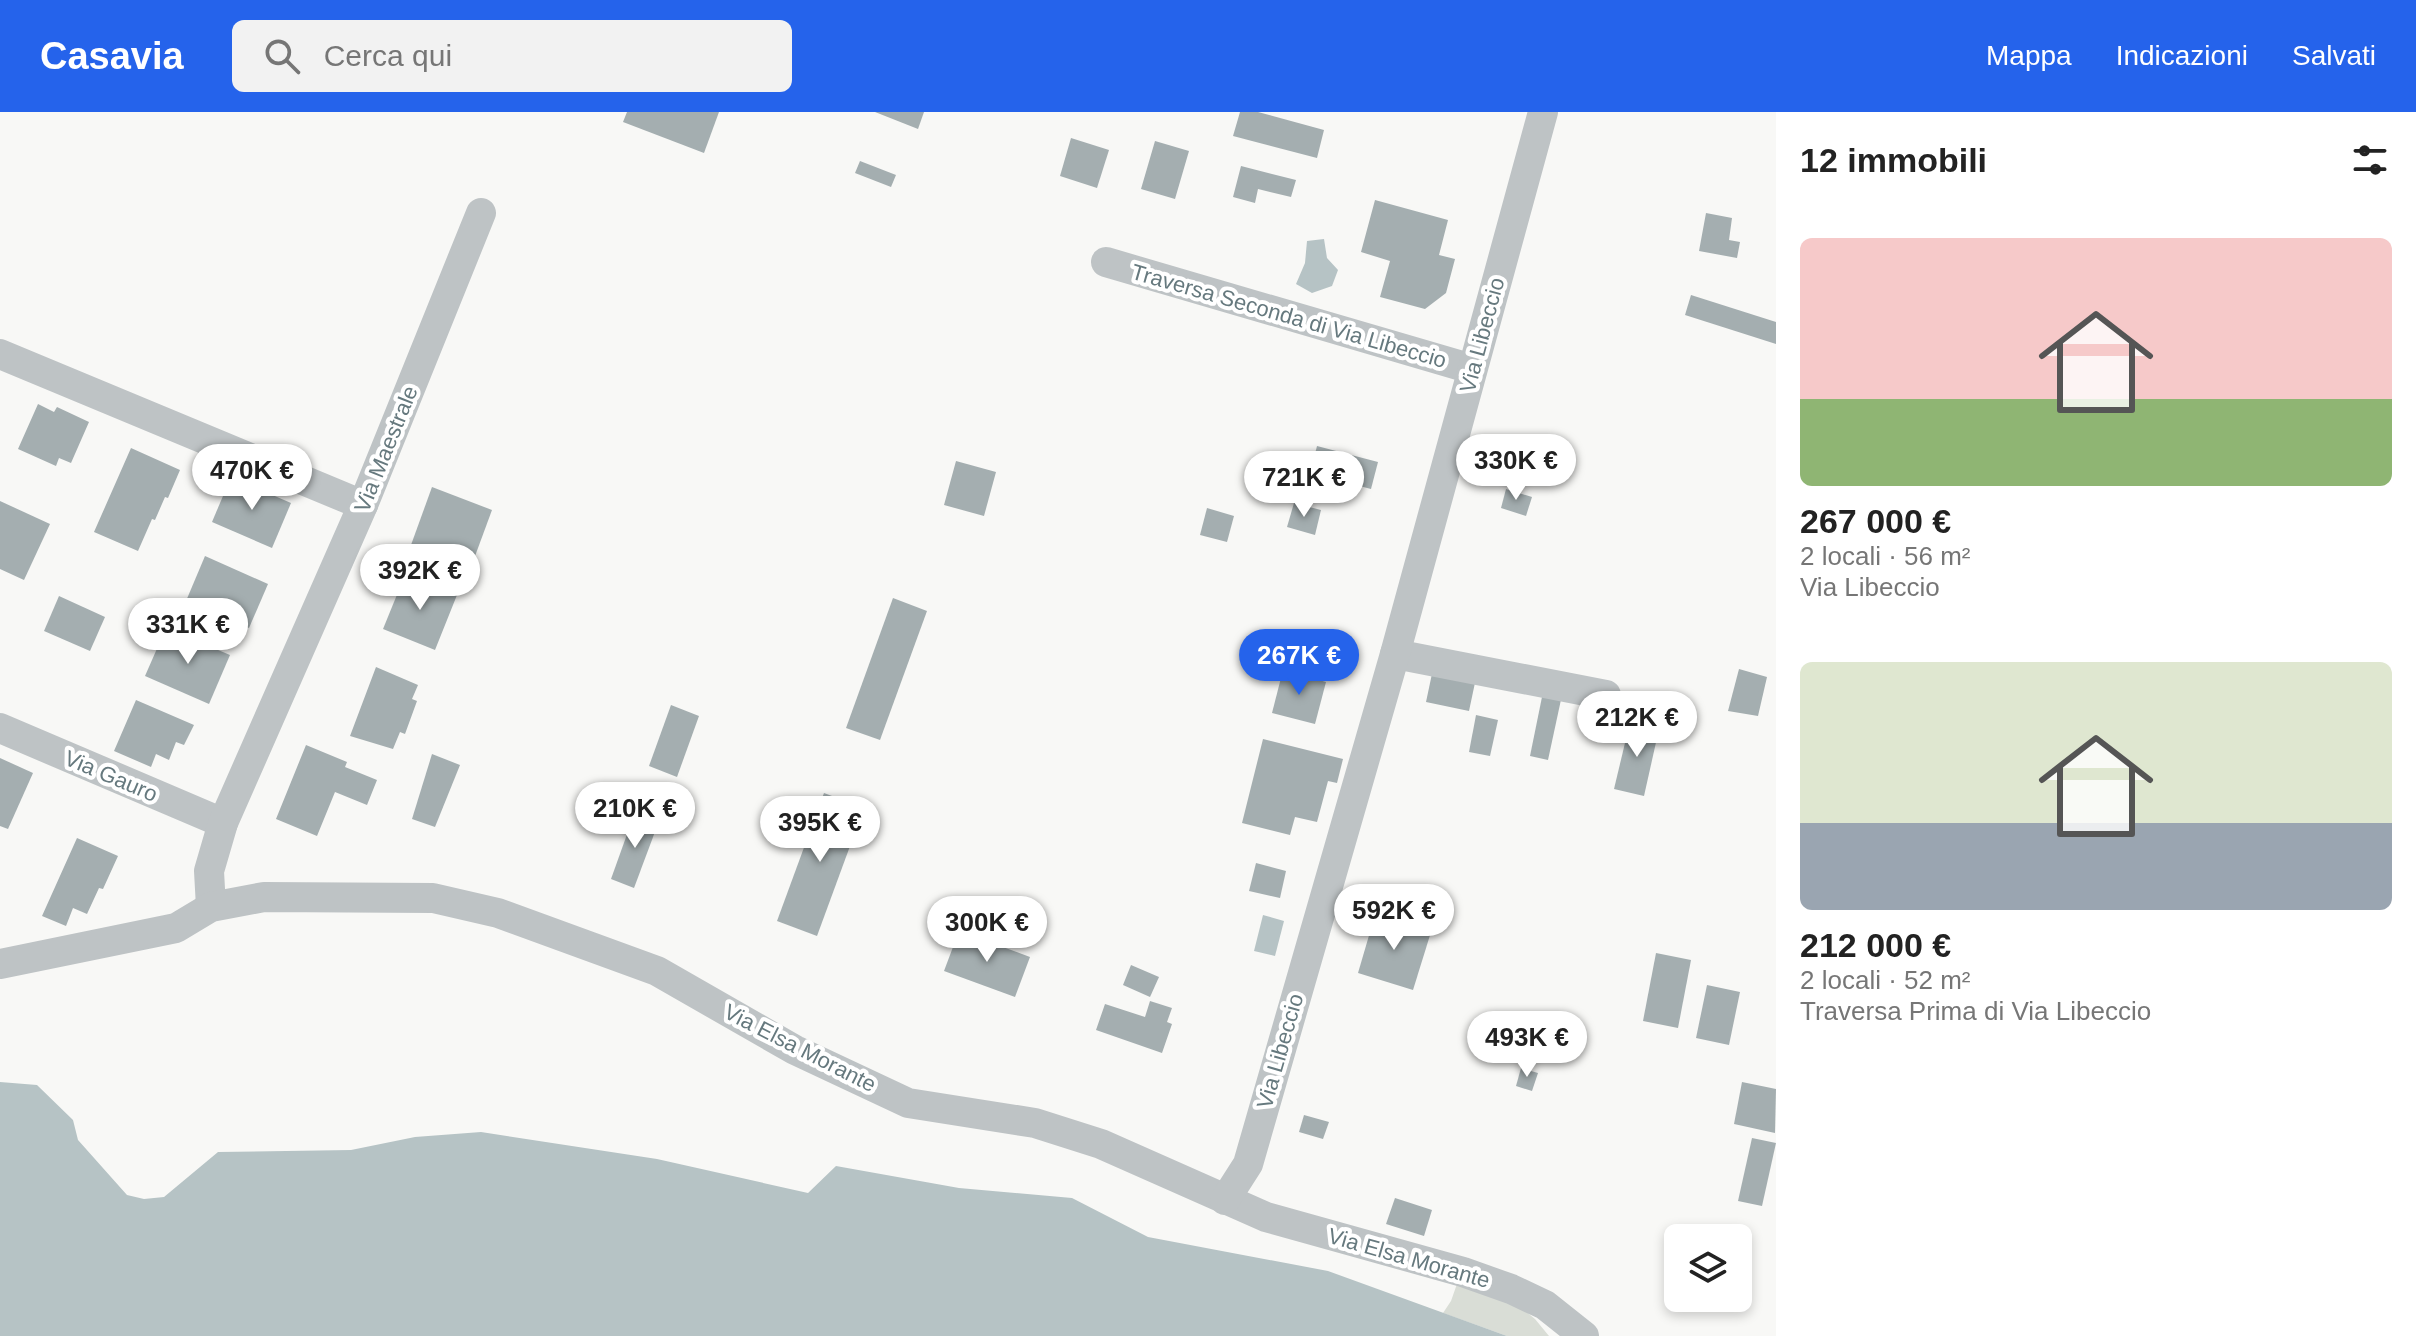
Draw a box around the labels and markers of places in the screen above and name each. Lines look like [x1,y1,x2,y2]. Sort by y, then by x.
pin: 330K € [1451,434,1581,502]
pin: 470K € [187,444,317,512]
pin: 721K € [1239,451,1369,519]
pin: 392K € [355,544,485,612]
pin: 331K € [123,598,253,666]
pin: 267K € [1234,629,1364,697]
pin: 212K € [1572,691,1702,759]
pin: 210K € [570,782,700,850]
pin: 395K € [755,796,885,864]
pin: 592K € [1329,884,1459,952]
pin: 300K € [922,896,1052,964]
pin: 493K € [1462,1011,1592,1079]

